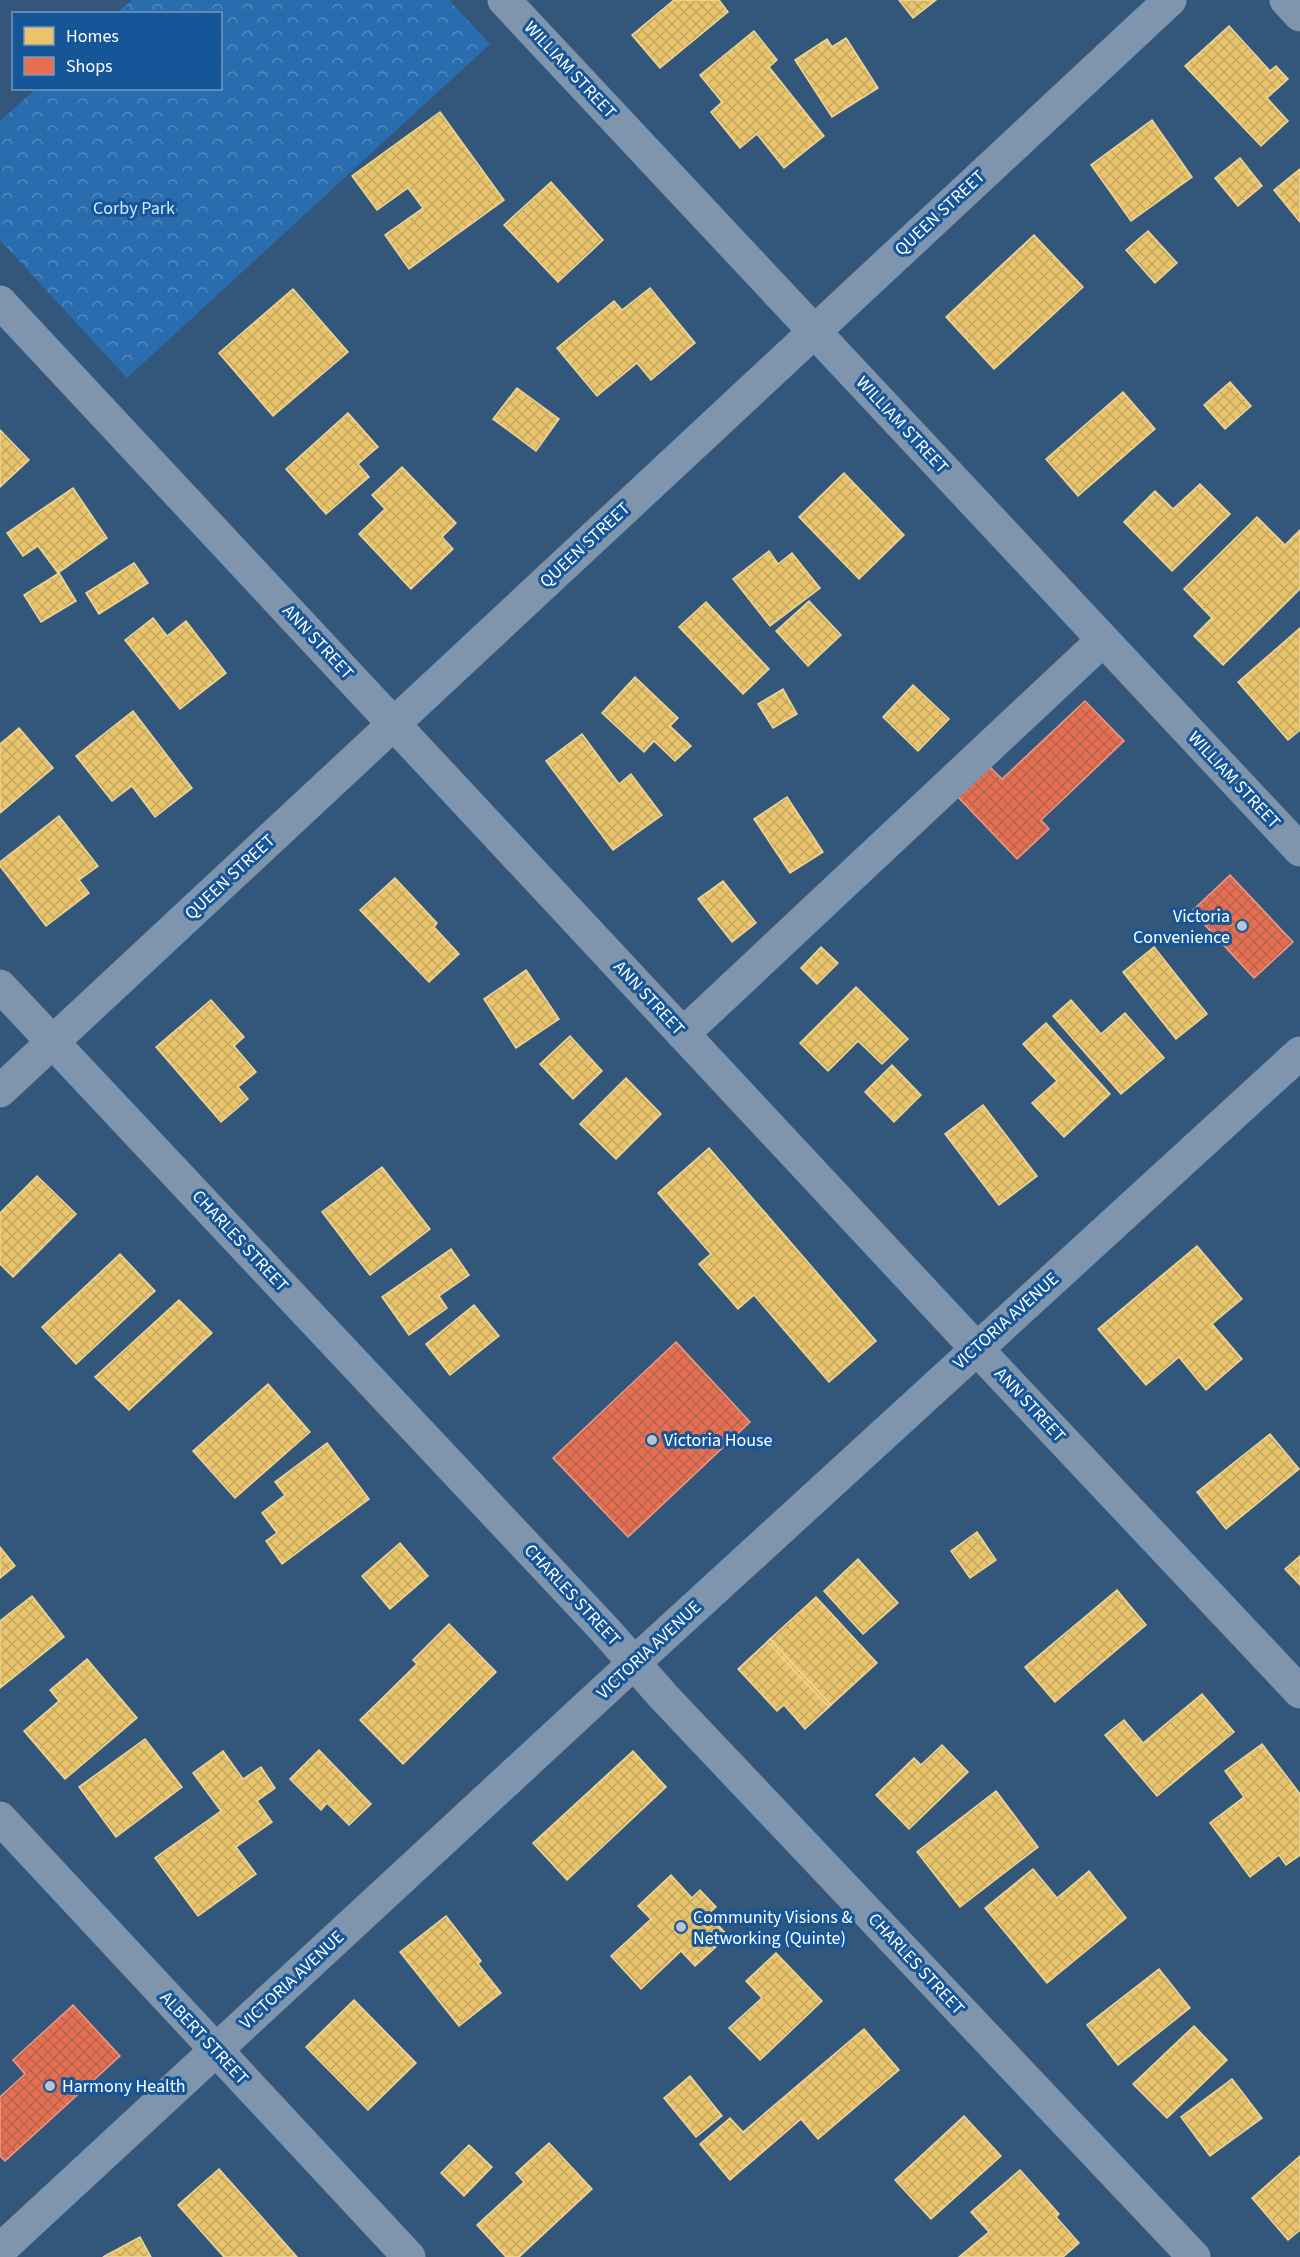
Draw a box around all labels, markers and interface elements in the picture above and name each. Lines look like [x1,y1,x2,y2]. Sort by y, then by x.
legend [12,12,222,90]
street label: WILLIAM STREET [518,16,622,125]
text: Homes [66,24,119,49]
text: Shops [66,54,113,79]
street label: QUEEN STREET [889,164,991,262]
park label: Corby Park [93,196,175,221]
street label: WILLIAM STREET [850,371,954,480]
street label: QUEEN STREET [534,496,636,594]
street label: ANN STREET [277,599,360,685]
street label: WILLIAM STREET [1182,726,1286,835]
street label: QUEEN STREET [179,828,281,926]
place label: Victoria Convenience [1133,904,1230,950]
marker: Victoria Convenience [1235,919,1249,933]
street label: ANN STREET [608,955,691,1041]
street label: CHARLES STREET [186,1184,294,1298]
street label: VICTORIA AVENUE [948,1267,1064,1375]
street label: ANN STREET [989,1362,1072,1448]
place label: Victoria House [664,1428,772,1453]
marker: Victoria House [645,1433,659,1447]
street label: CHARLES STREET [518,1538,626,1652]
street label: VICTORIA AVENUE [591,1595,707,1705]
place label: Community Visions & Networking (Quinte) [693,1905,852,1951]
street label: CHARLES STREET [862,1907,970,2021]
marker: Community Visions & Networking (Quinte) [674,1920,688,1934]
street label: VICTORIA AVENUE [234,1925,350,2035]
street label: ALBERT STREET [154,1986,254,2091]
place label: Harmony Health [62,2074,186,2099]
marker: Harmony Health [43,2079,57,2093]

